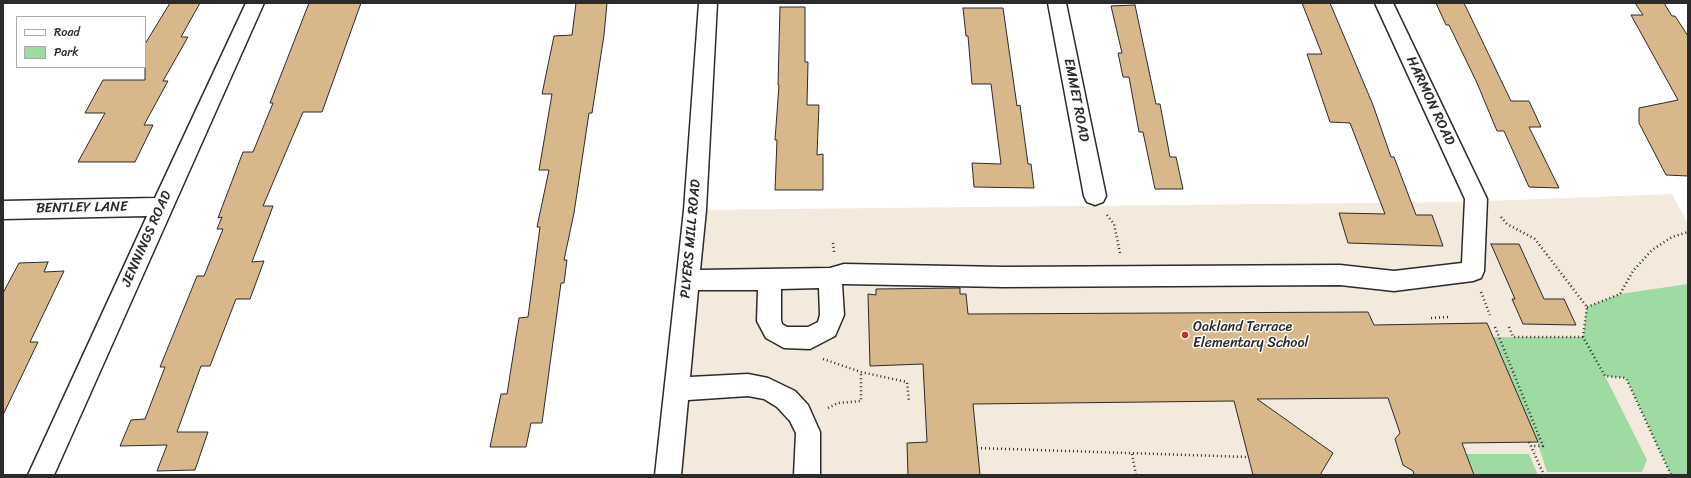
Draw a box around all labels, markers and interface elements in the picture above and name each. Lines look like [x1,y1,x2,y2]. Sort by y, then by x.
legend [16,16,146,68]
text: Road [54,21,80,43]
text: Park [54,41,79,63]
street label: HARMON ROAD [1402,54,1458,148]
street label: EMMET ROAD [1060,57,1092,143]
street label: PLYERS MILL ROAD [677,179,705,299]
street label: JENNINGS ROAD [118,189,176,289]
street label: BENTLEY LANE [36,199,128,217]
place label: Oakland Terrace Elementary School [1193,319,1309,352]
marker: Oakland Terrace Elementary School [1180,330,1190,340]

